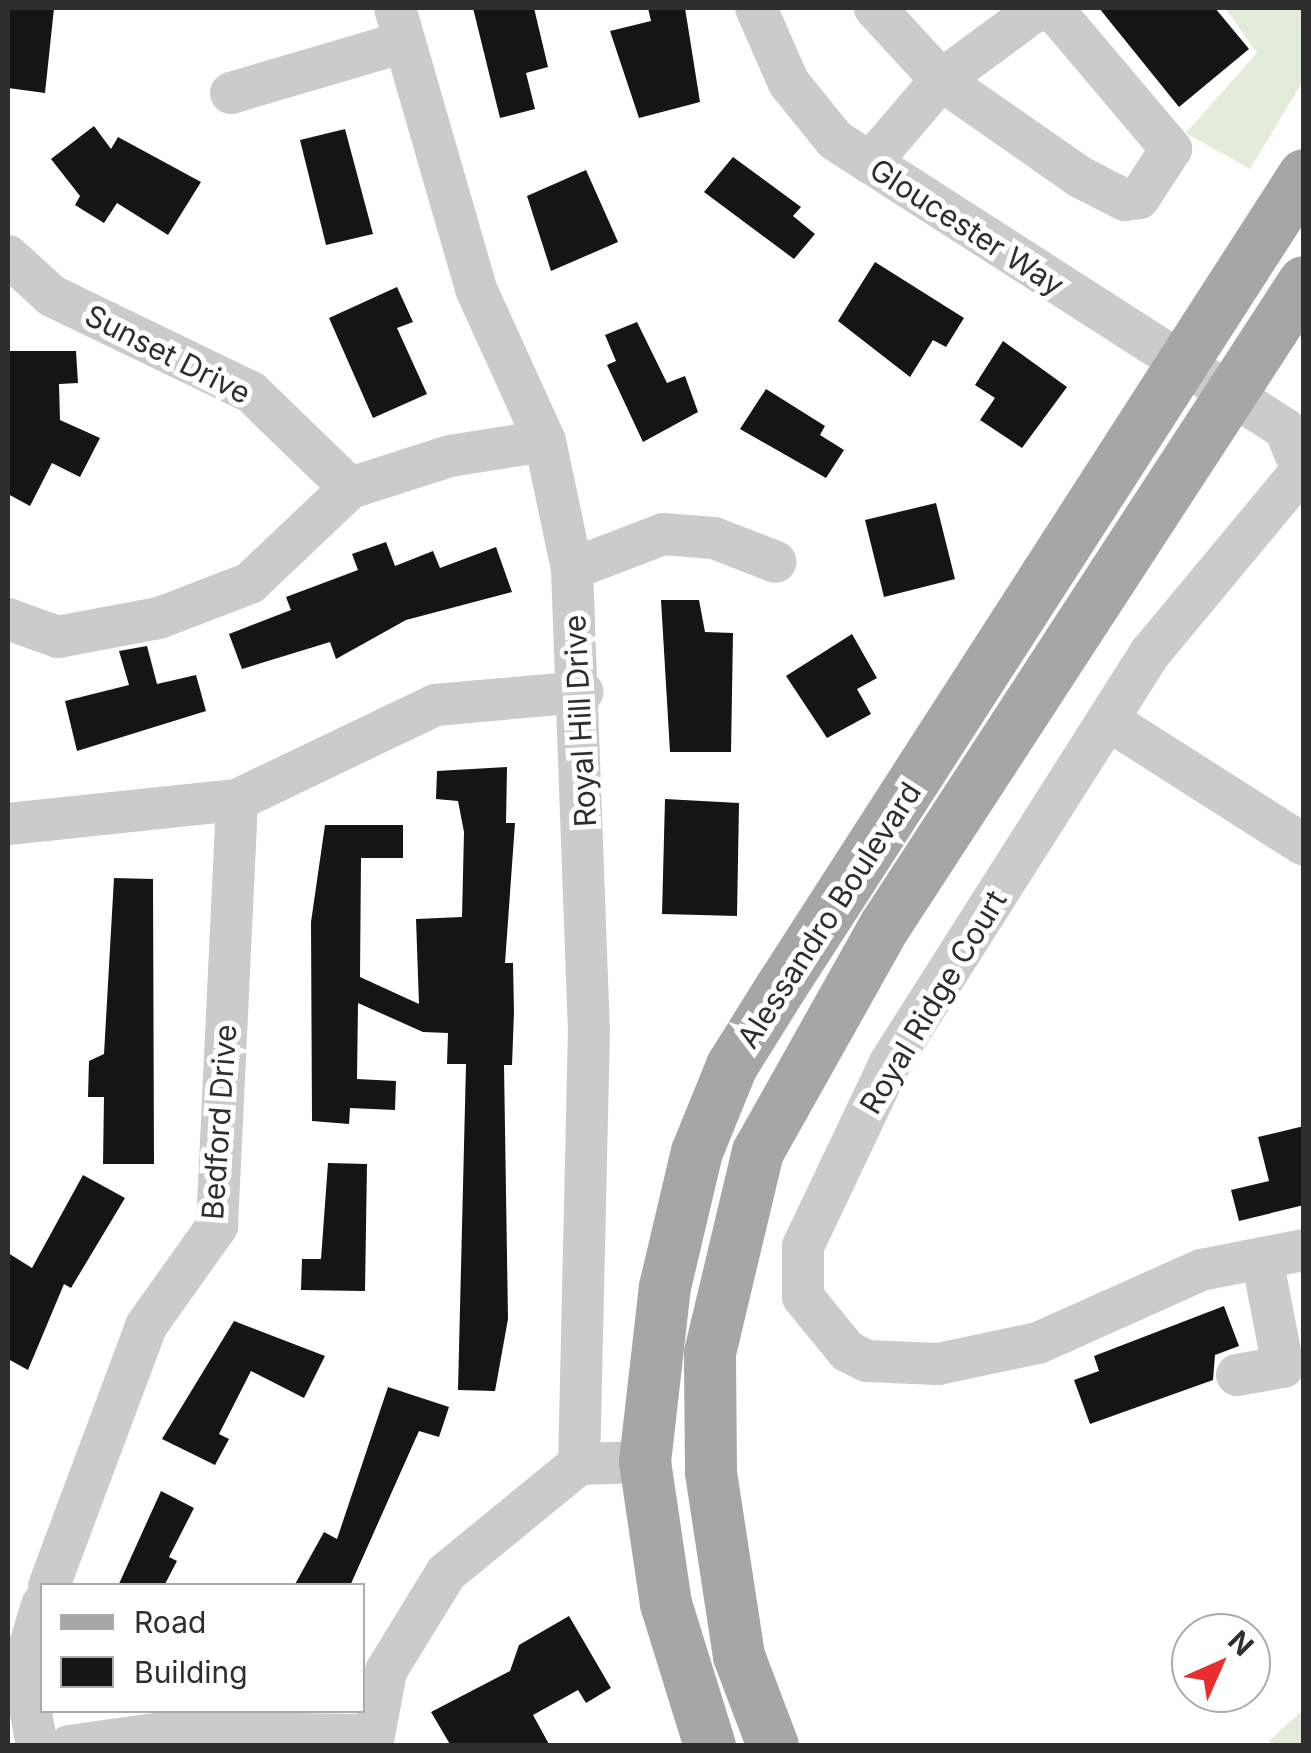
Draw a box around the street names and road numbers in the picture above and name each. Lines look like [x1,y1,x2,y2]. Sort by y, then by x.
street label: Gloucester Way [863,151,1071,303]
street label: Sunset Drive [79,297,257,411]
street label: Royal Hill Drive [556,614,604,828]
street label: Alessandro Boulevard [730,775,928,1055]
street label: Royal Ridge Court [852,884,1014,1120]
street label: Bedford Drive [194,1023,244,1221]

